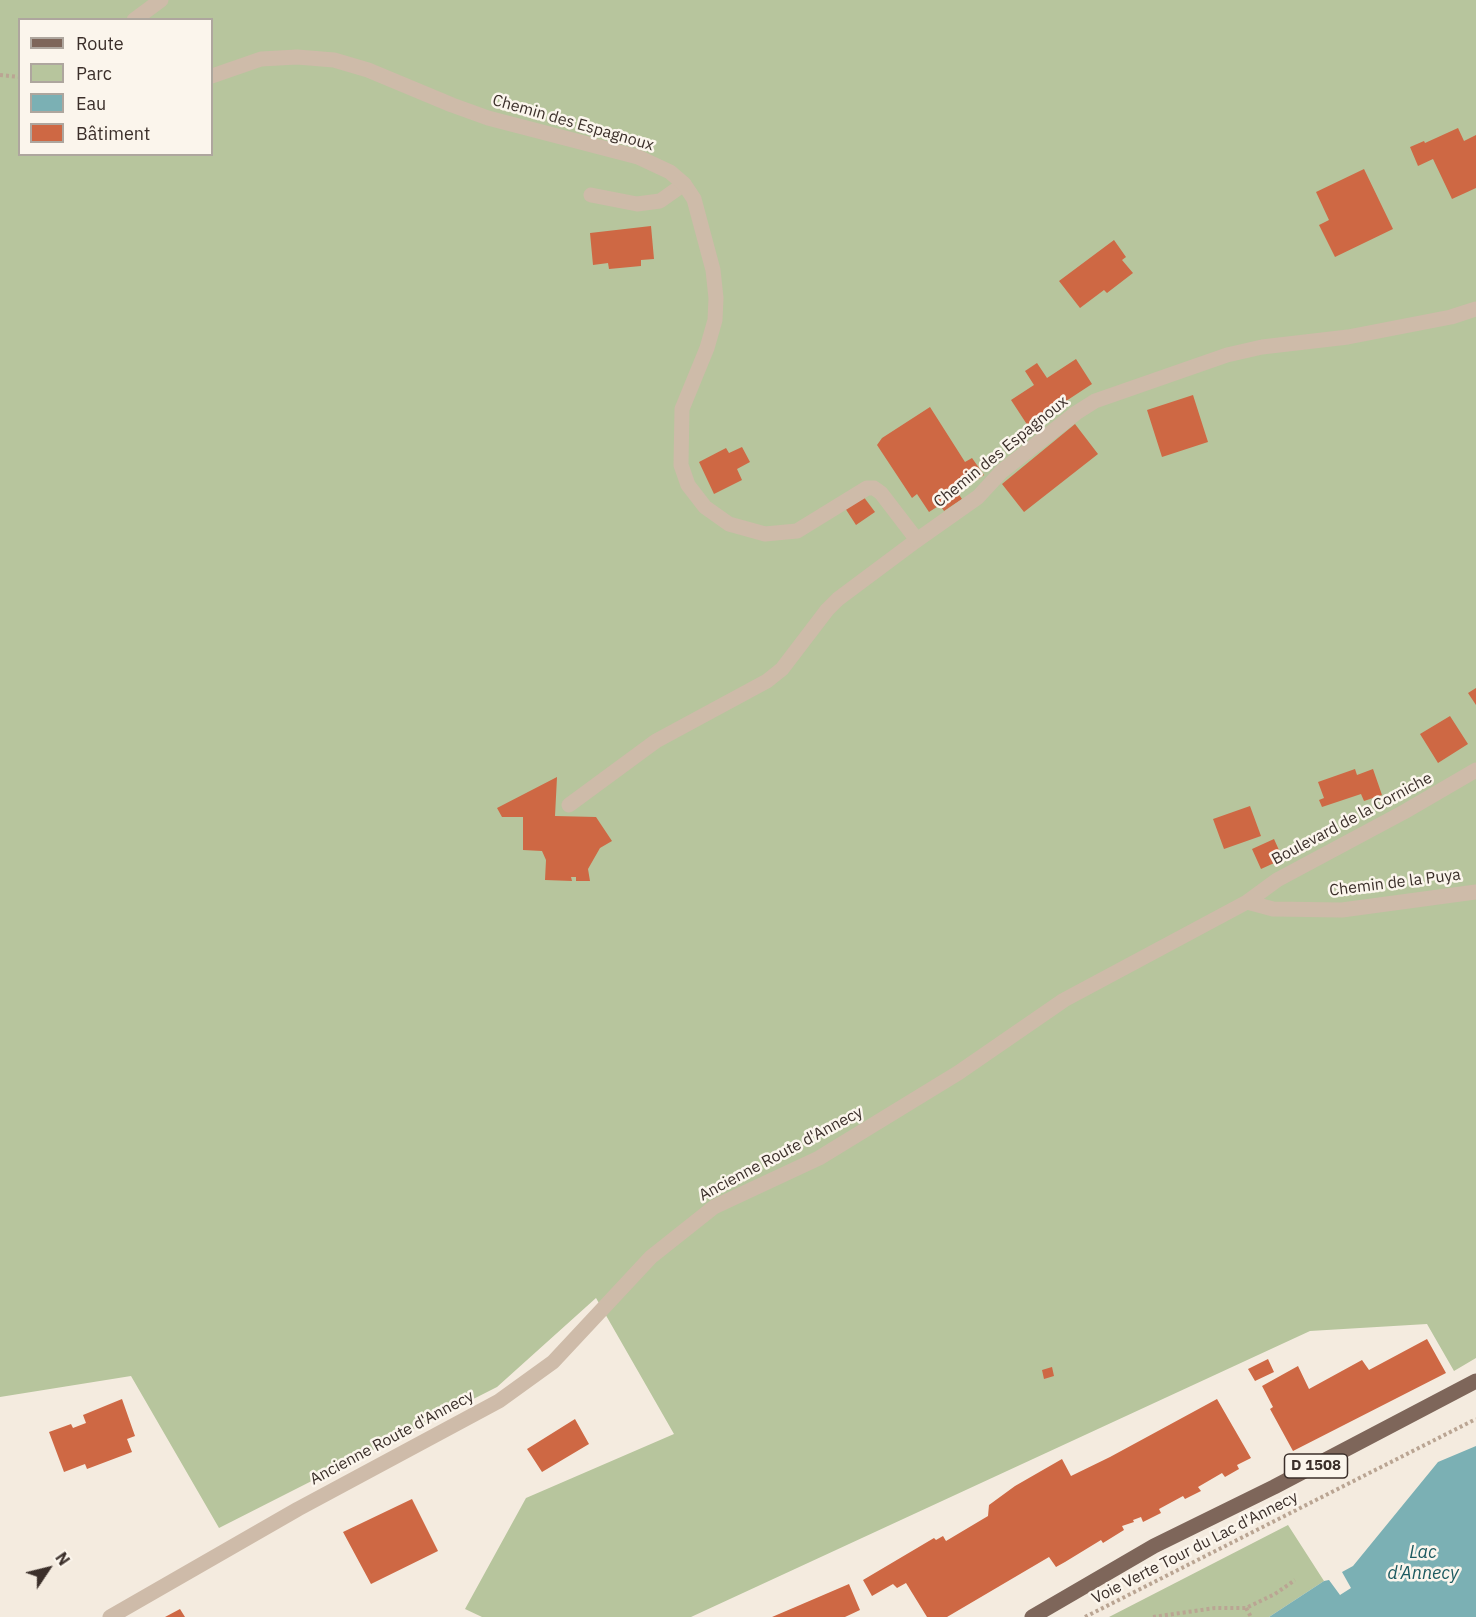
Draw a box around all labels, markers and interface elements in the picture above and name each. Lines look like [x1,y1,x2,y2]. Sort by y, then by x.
legend [18,18,213,156]
text: Route [76,32,124,55]
text: Parc [76,62,112,85]
street label: Chemin des Espagnoux [490,91,656,155]
text: Eau [76,92,106,115]
text: Bâtiment [76,122,150,145]
street label: Chemin des Espagnoux [930,392,1072,512]
street label: Boulevard de la Corniche [1269,769,1435,869]
street label: Chemin de la Puya [1328,865,1462,901]
street label: Ancienne Route d'Annecy [696,1103,866,1205]
street label: Ancienne Route d'Annecy [307,1387,477,1489]
road number: D 1508 [1284,1454,1348,1478]
street label: Voie Verte Tour du Lac d'Annecy [1089,1488,1301,1608]
north arrow [18,1539,78,1599]
water label: Lac d'Annecy [1387,1542,1459,1584]
text: N [51,1548,74,1569]

